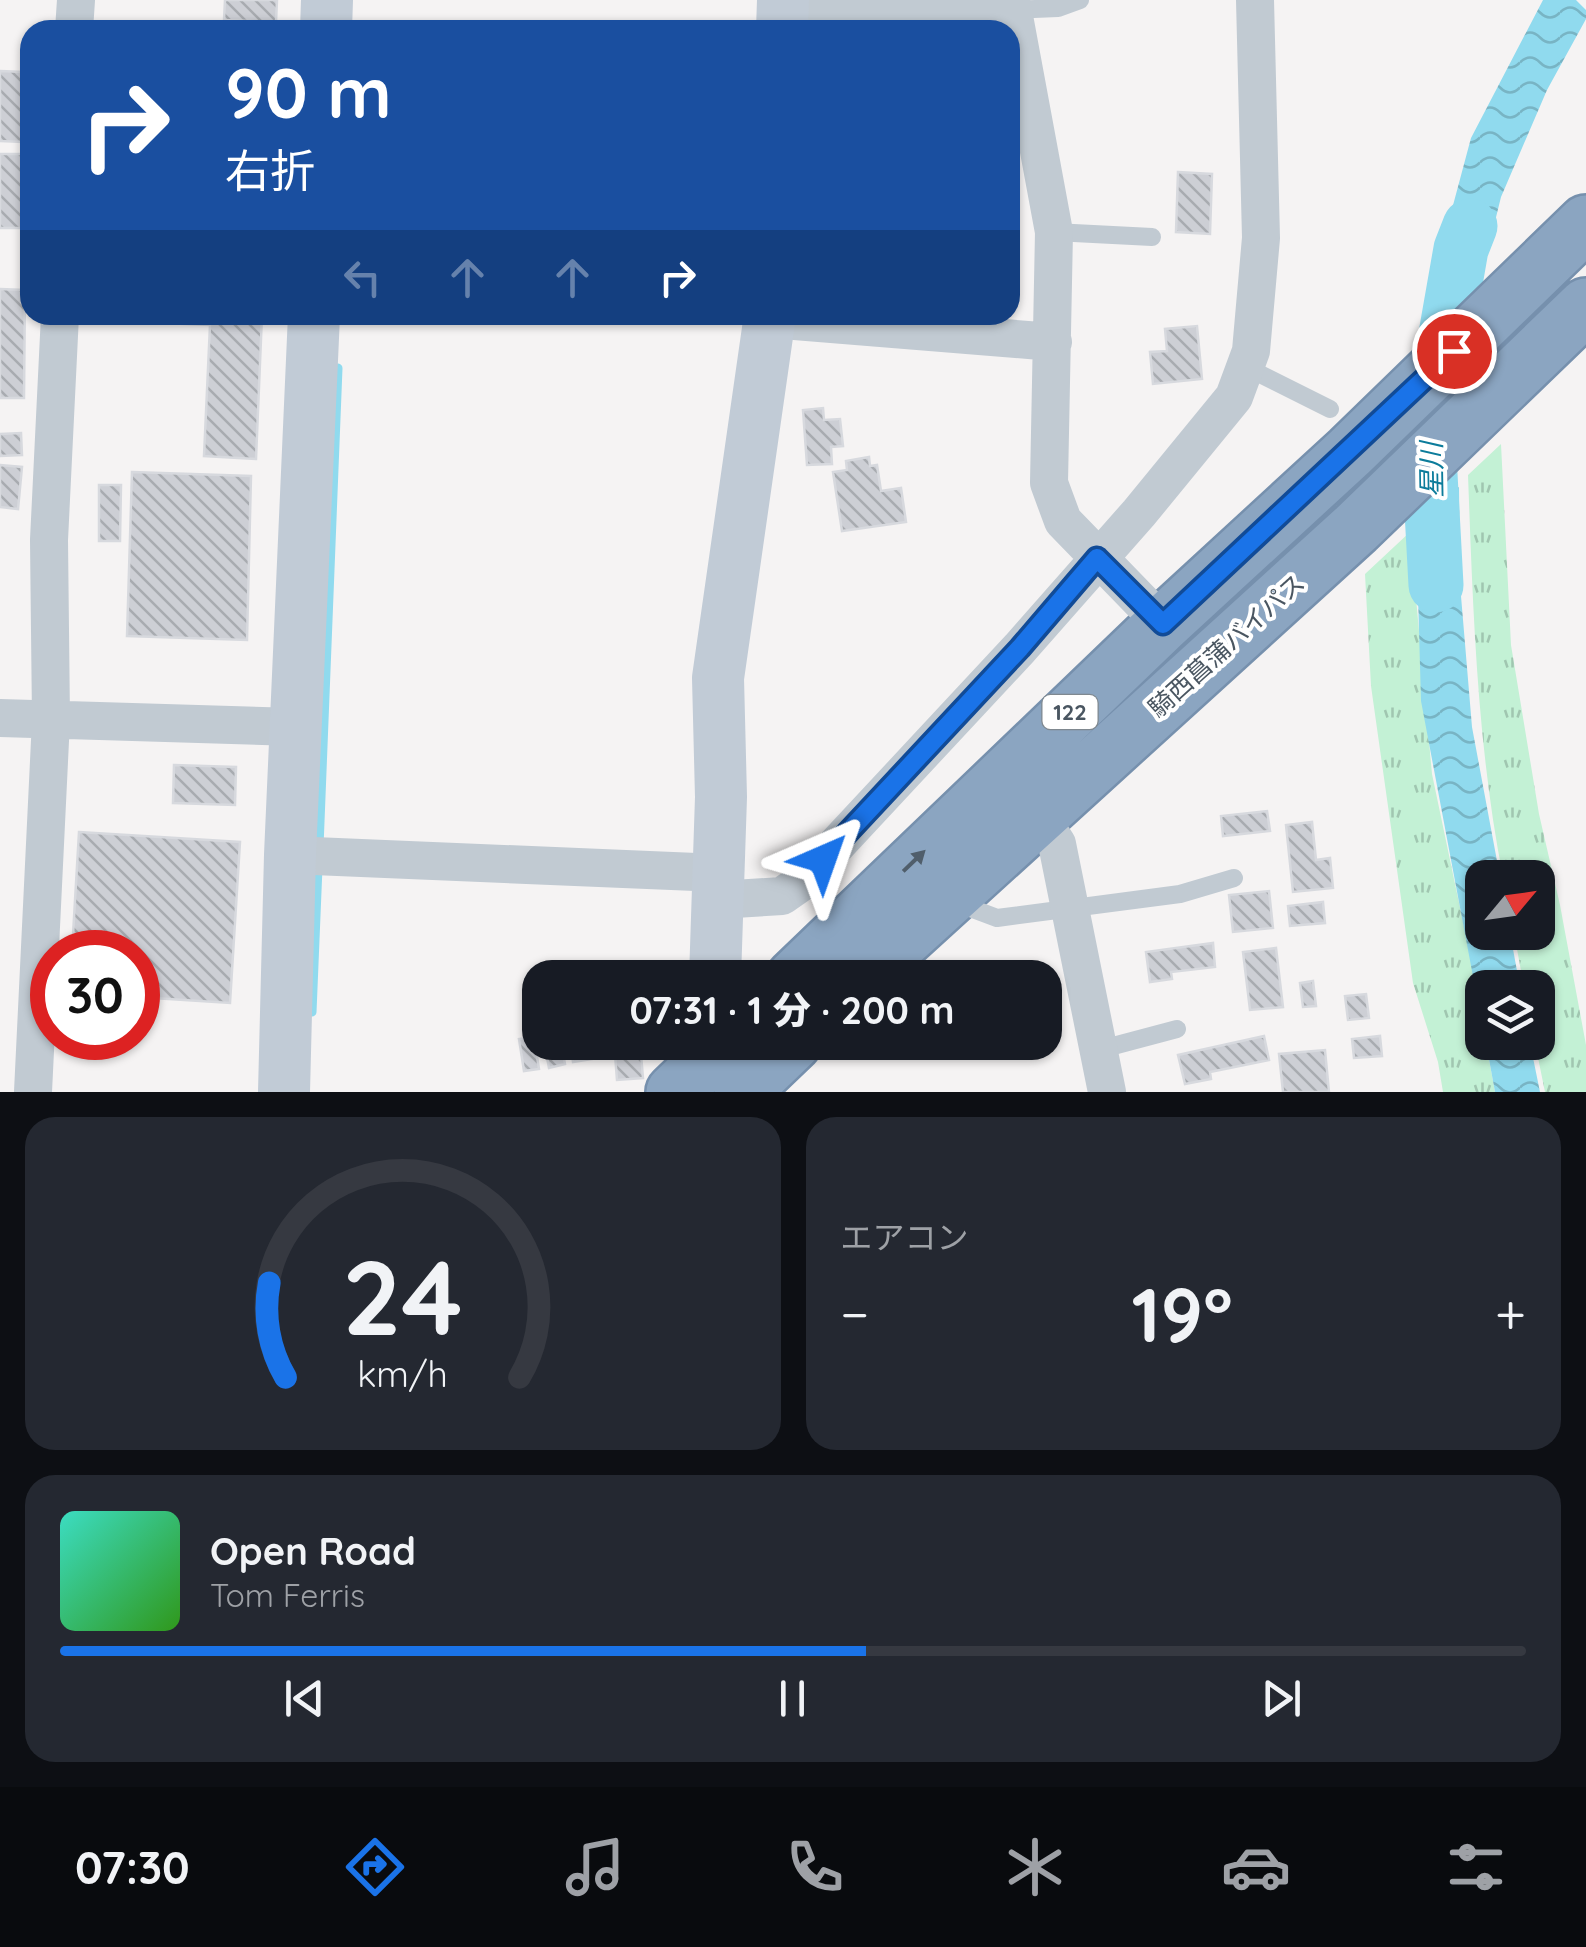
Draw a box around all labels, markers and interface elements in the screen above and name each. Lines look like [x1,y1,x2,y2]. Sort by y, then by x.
text: 90 m [225,48,392,136]
icon: right [60,60,190,190]
text: 右折 [225,142,315,198]
icon: left [335,250,390,305]
icon: ahead [440,250,495,305]
icon: ahead [545,250,600,305]
icon: right [650,250,705,305]
pin [1412,309,1497,394]
icon: arrive [1427,324,1482,379]
water label: 星川 [1413,439,1449,498]
street label: 騎西菖蒲バイパス [1141,567,1311,723]
road number: 122 [1042,695,1098,729]
position arrow [771,807,875,911]
one-way arrow [902,850,926,873]
north arrow [1465,860,1555,950]
map controls [1465,860,1555,1060]
speed limit sign: 30 [30,930,160,1060]
button: layers [1465,970,1555,1060]
text: 07:31 · 1 分 · 200 m [629,986,955,1034]
text: エアコン [841,1217,969,1257]
text: 24 [343,1231,463,1361]
text: 19° [1131,1267,1233,1361]
text: − [841,1279,869,1348]
text: + [1495,1279,1526,1348]
text: km/h [357,1351,448,1396]
text: Open Road [210,1527,416,1575]
text: Tom Ferris [210,1575,365,1615]
icon: previous [277,1671,332,1726]
icon: pause [765,1671,820,1726]
icon: next [1254,1671,1309,1726]
icon: directions [340,1832,410,1902]
icon: music [560,1832,630,1902]
icon: phone [780,1832,850,1902]
icon: climate [1000,1832,1070,1902]
icon: car [1221,1832,1291,1902]
icon: filters [1441,1832,1511,1902]
text: 07:30 [75,1839,190,1895]

